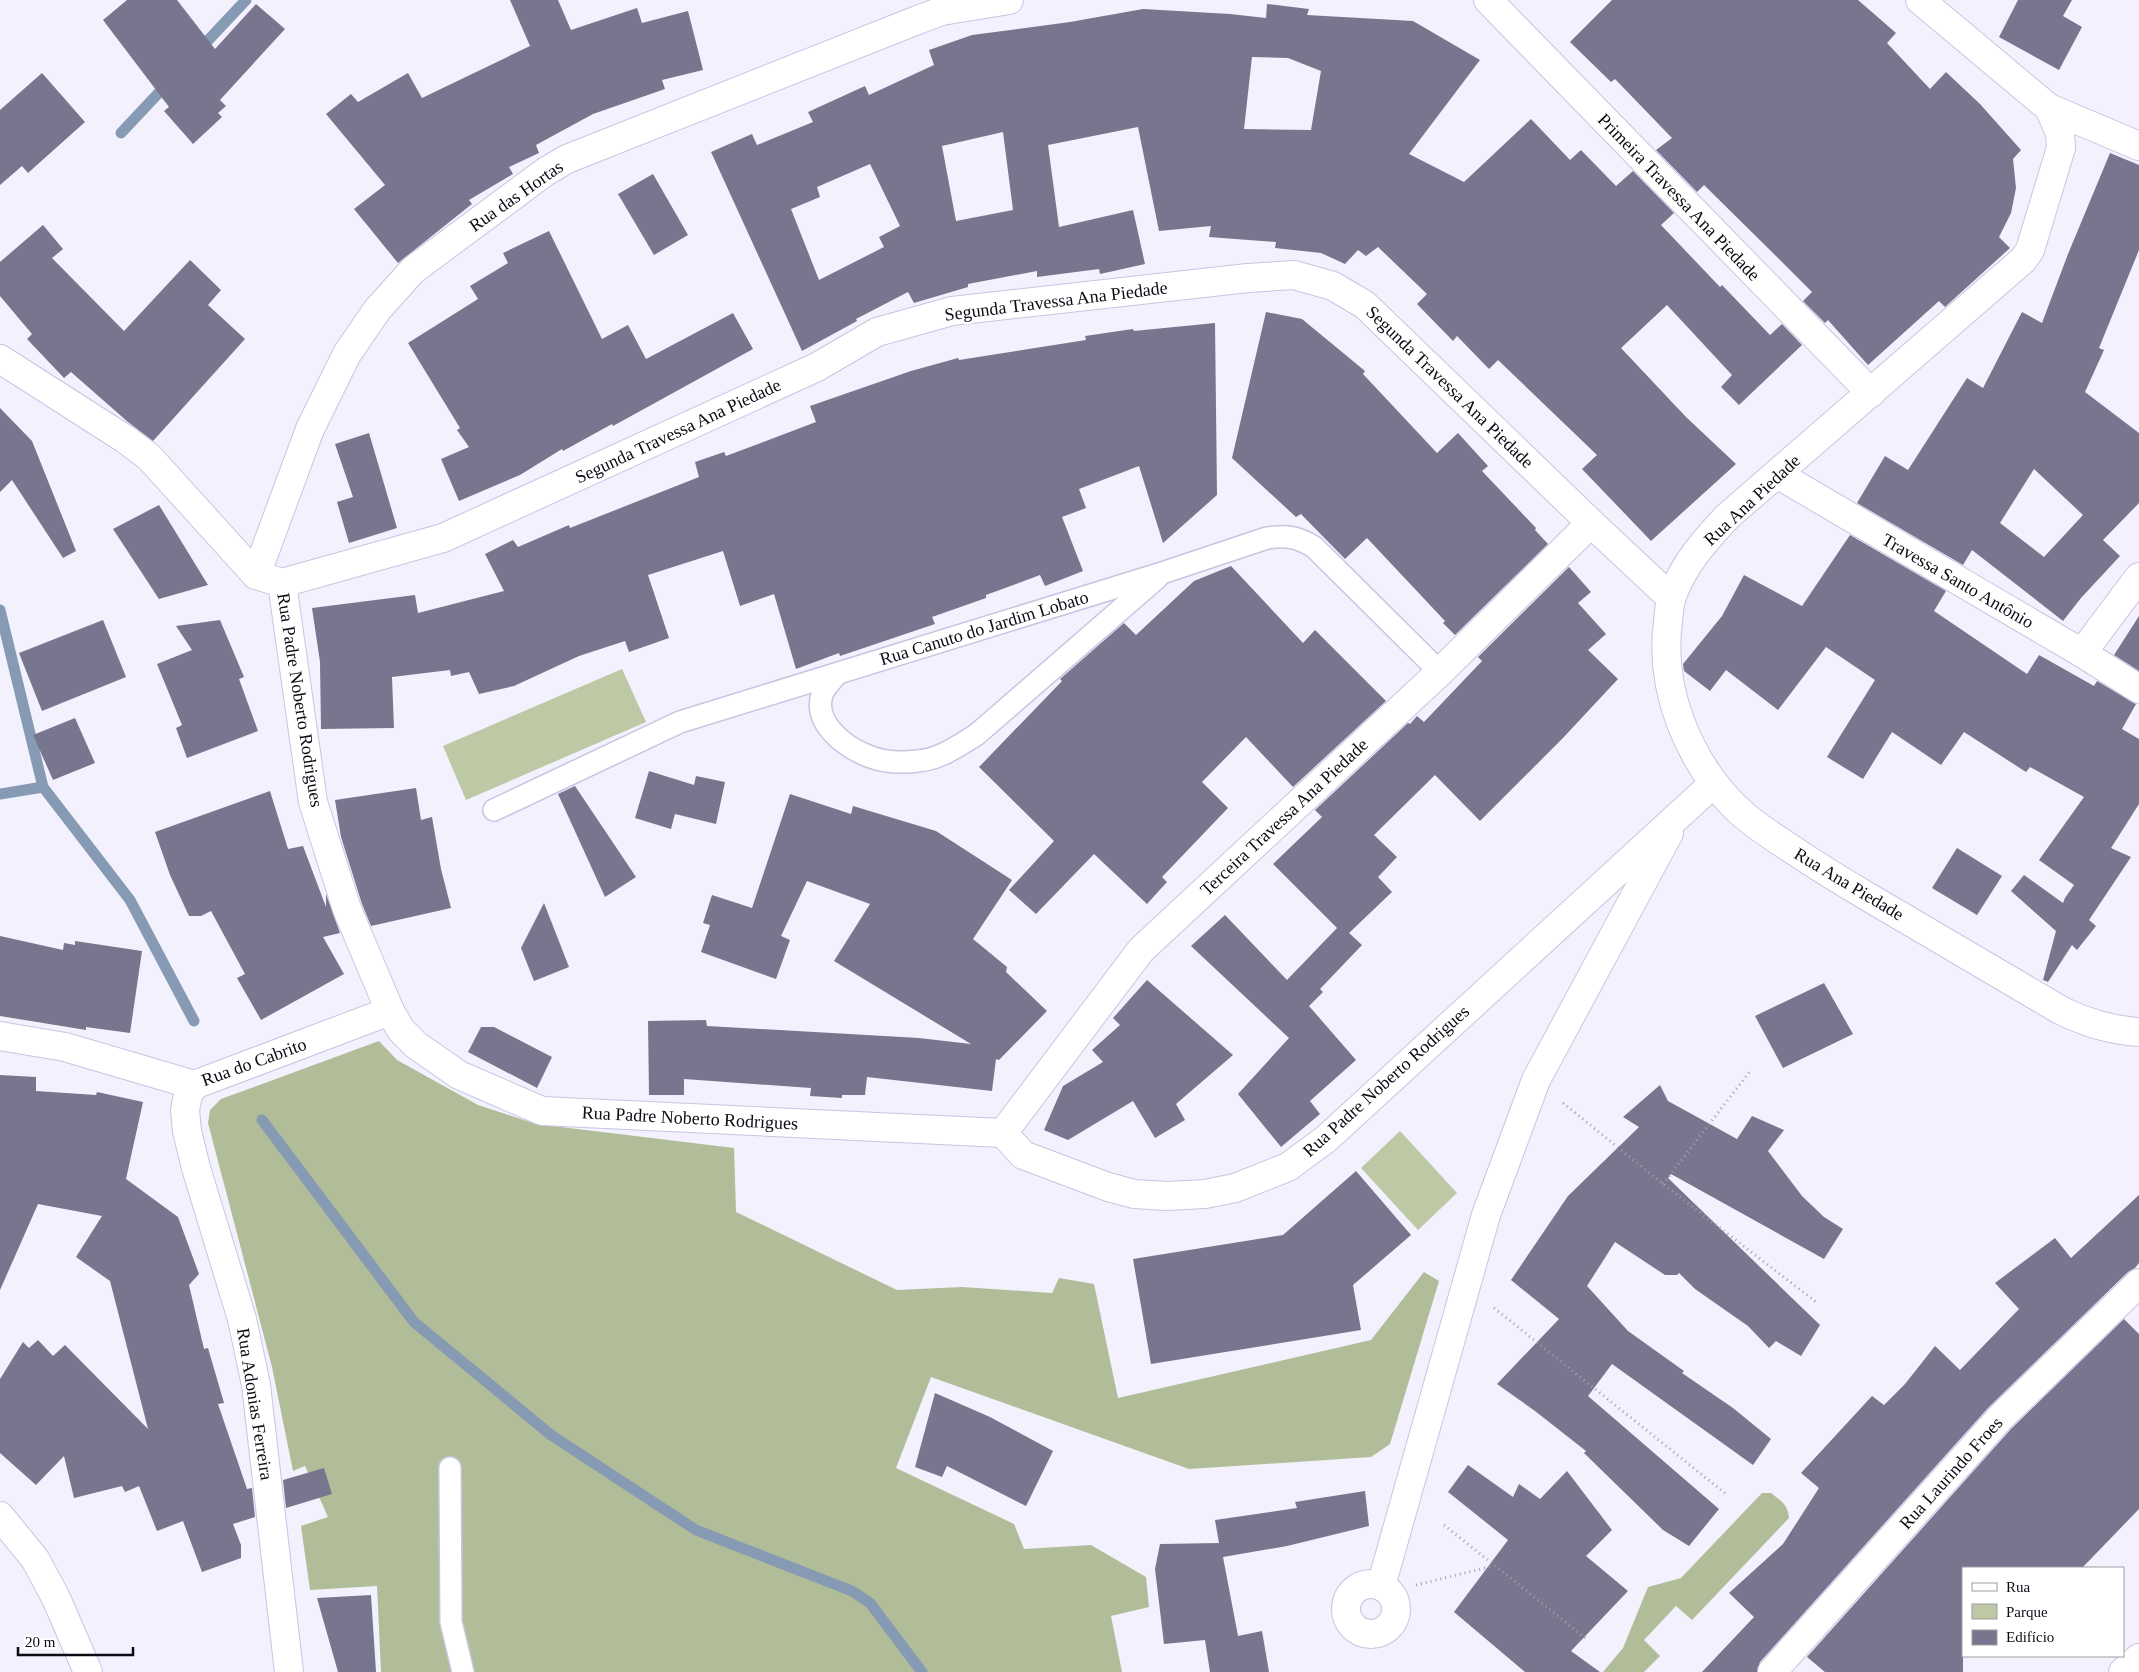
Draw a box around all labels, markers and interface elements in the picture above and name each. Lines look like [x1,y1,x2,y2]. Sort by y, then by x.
street label: Primeira Travessa Ana Piedade [1594,109,1764,285]
street label: Rua das Hortas [465,156,567,236]
street label: Segunda Travessa Ana Piedade [943,277,1169,325]
street label: Segunda Travessa Ana Piedade [1362,302,1538,472]
street label: Segunda Travessa Ana Piedade [572,375,784,487]
street label: Rua Ana Piedade [1700,450,1804,550]
street label: Travessa Santo Antônio [1879,530,2037,632]
street label: Rua Canuto do Jardim Lobato [877,587,1091,669]
street label: Rua Padre Noberto Rodrigues [273,592,327,808]
street label: Terceira Travessa Ana Piedade [1196,734,1372,900]
street label: Rua Ana Piedade [1791,843,1907,925]
street label: Rua Padre Noberto Rodrigues [1299,1001,1473,1161]
street label: Rua do Cabrito [199,1034,309,1090]
street label: Rua Padre Noberto Rodrigues [581,1102,799,1134]
street label: Rua Adonias Ferreira [233,1326,277,1482]
street label: Rua Laurindo Froes [1895,1413,2007,1533]
legend [1962,1567,2124,1657]
text: Rua [2006,1579,2031,1595]
text: Parque [2006,1604,2048,1620]
scale bar [18,1624,132,1656]
text: Edifício [2006,1629,2054,1645]
text: 20 m [25,1634,56,1650]

